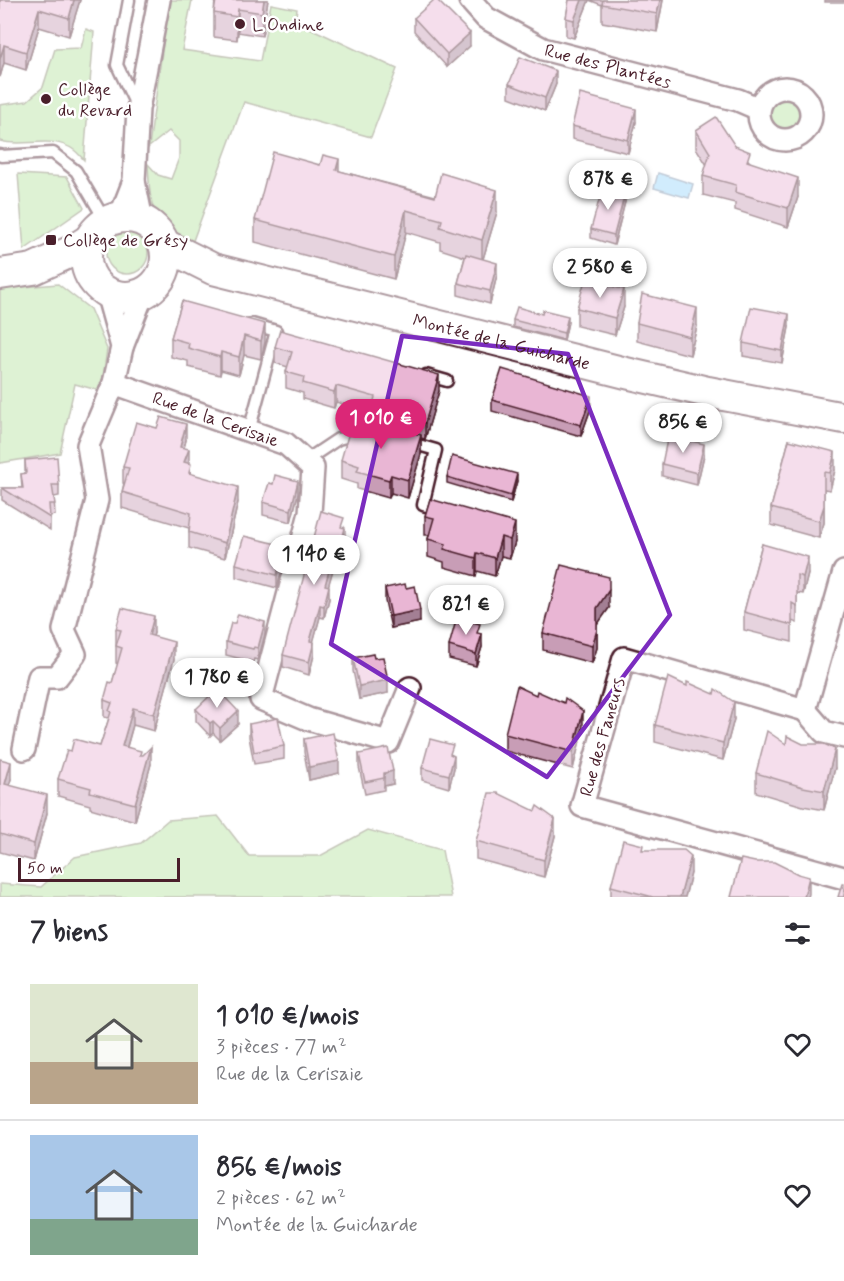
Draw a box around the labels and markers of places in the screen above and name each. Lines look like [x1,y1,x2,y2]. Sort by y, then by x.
place label: L'Ondine [252,13,324,37]
marker: L'Ondine [233,17,247,31]
place label: Collège du Revard [58,78,132,123]
marker: Collège du Revard [39,92,53,106]
pin: 878 € [566,160,650,211]
place label: Collège de Grésy [63,229,188,253]
marker: Collège de Grésy [44,233,58,247]
pin: 2 580 € [545,248,655,299]
pin: 1 010 € [326,399,436,450]
pin: 856 € [641,403,725,454]
pin: 1 140 € [259,535,369,586]
pin: 821 € [424,585,508,636]
pin: 1 780 € [162,658,272,709]

